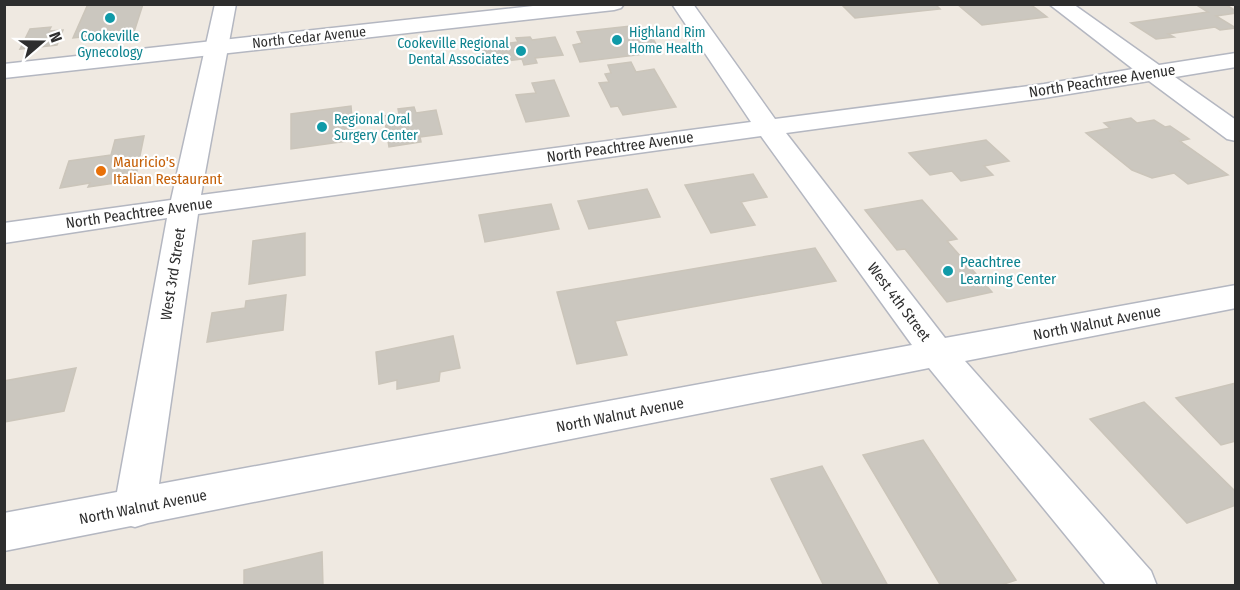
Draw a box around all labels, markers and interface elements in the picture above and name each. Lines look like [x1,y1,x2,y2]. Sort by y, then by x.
marker: Cookeville Gynecology [103,11,117,25]
north arrow [12,12,72,72]
street label: North Cedar Avenue [251,23,367,52]
place label: Highland Rim Home Health [629,24,706,57]
place label: Cookeville Gynecology [77,28,143,61]
text: N [45,29,66,45]
marker: Highland Rim Home Health [610,33,624,47]
place label: Cookeville Regional Dental Associates [397,35,509,68]
marker: Cookeville Regional Dental Associates [514,44,528,58]
street label: North Peachtree Avenue [1027,61,1177,101]
place label: Regional Oral Surgery Center [334,111,418,144]
marker: Regional Oral Surgery Center [315,120,329,134]
street label: North Peachtree Avenue [545,128,695,166]
place label: Mauricio's Italian Restaurant [113,153,222,188]
marker: Mauricio's Italian Restaurant [94,164,108,178]
street label: North Peachtree Avenue [64,194,214,232]
street label: West 3rd Street [157,226,189,322]
place label: Peachtree Learning Center [960,253,1057,288]
street label: West 4th Street [864,259,934,345]
marker: Peachtree Learning Center [941,264,955,278]
street label: North Walnut Avenue [1032,302,1162,344]
street label: North Walnut Avenue [555,394,685,436]
street label: North Walnut Avenue [78,486,208,528]

